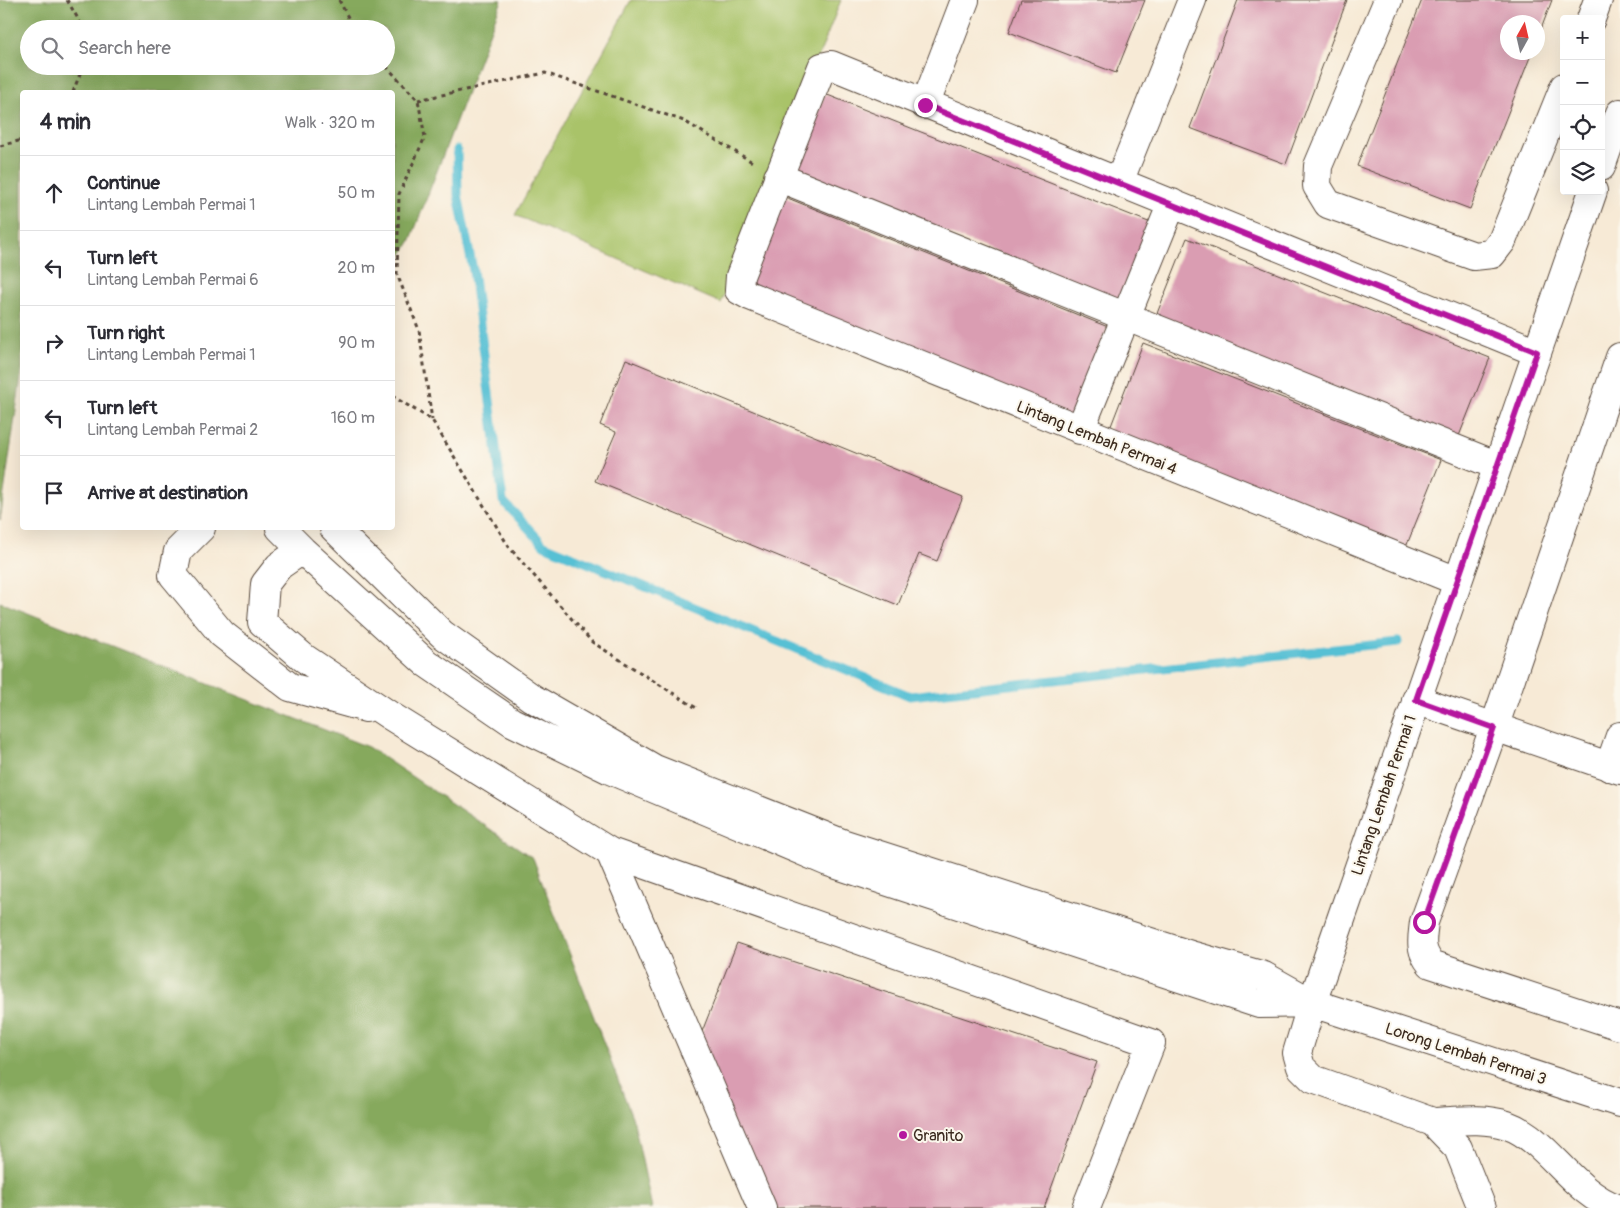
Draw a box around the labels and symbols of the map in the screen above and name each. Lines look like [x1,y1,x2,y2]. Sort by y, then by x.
north arrow [1500,15,1545,60]
route end [914,94,937,117]
street label: Lintang Lembah Permai 4 [1013,397,1180,479]
street label: Lintang Lembah Permai 1 [1347,712,1421,878]
route start [1413,911,1436,934]
street label: Lorong Lembah Permai 3 [1382,1018,1549,1090]
place label: Granito [913,1126,964,1146]
marker: Granito [897,1129,909,1141]

